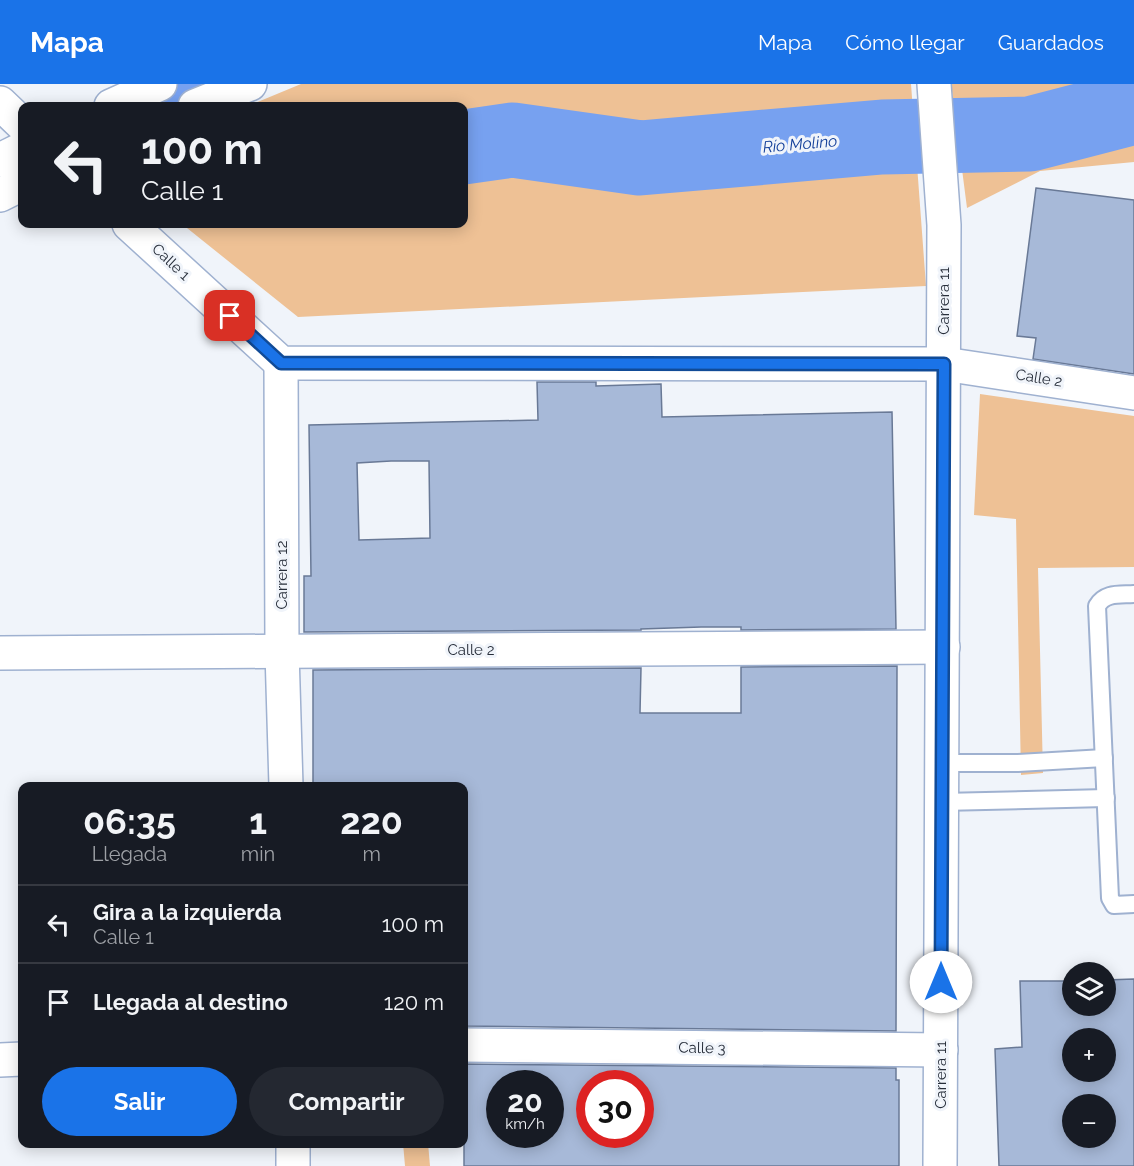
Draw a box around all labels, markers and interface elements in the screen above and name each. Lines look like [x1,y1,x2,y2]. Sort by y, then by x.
text: Mapa [30,26,104,59]
text: Mapa [758,30,812,55]
text: Cómo llegar [845,30,965,55]
text: Guardados [998,30,1104,55]
text: 100 m [141,125,263,174]
icon: left [42,126,120,204]
water label: Río Molino [762,131,838,157]
text: Calle 1 [141,175,223,206]
street label: Calle 1 [148,240,194,285]
street label: Carrera 11 [935,267,953,335]
pin [204,290,255,341]
icon: arrive [213,299,246,332]
street label: Calle 2 [1014,365,1064,391]
street label: Carrera 12 [273,540,291,610]
street label: Calle 2 [447,641,495,659]
text: 06:35 [83,800,176,842]
text: 1 [249,800,267,842]
text: 220 [340,800,403,842]
text: Llegada [92,842,167,866]
text: min [241,842,275,866]
text: m [362,842,381,866]
text: Gira a la izquierda [93,899,282,925]
icon: left [42,908,75,941]
text: 100 m [382,911,444,937]
text: Calle 1 [93,925,154,949]
position arrow [909,950,973,1014]
map controls [1062,962,1116,1148]
button: layers [1062,962,1116,1016]
icon: arrive [42,986,75,1019]
text: Llegada al destino [93,989,288,1015]
text: 120 m [384,989,444,1015]
button: + [1062,1028,1116,1082]
street label: Calle 3 [678,1039,726,1057]
street label: Carrera 11 [932,1041,950,1109]
button: Salir [42,1067,237,1136]
button: Compartir [249,1067,444,1136]
speed limit sign: 30 [576,1070,654,1148]
text: 20 [507,1084,543,1119]
button: − [1062,1094,1116,1148]
text: km/h [505,1115,545,1133]

